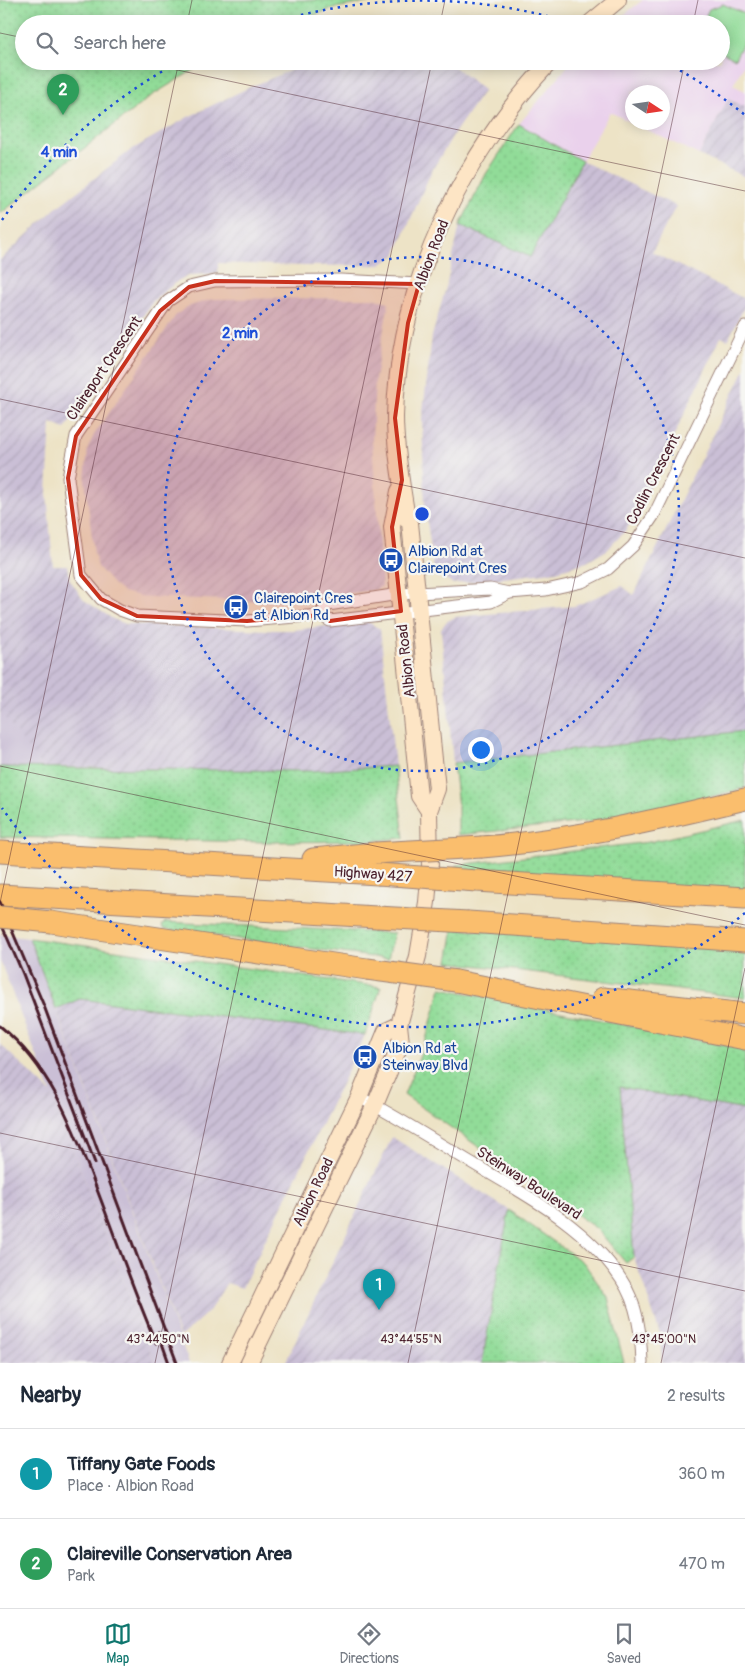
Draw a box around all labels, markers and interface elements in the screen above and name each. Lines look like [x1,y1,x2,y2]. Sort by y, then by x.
search box [15,15,730,70]
icon: search [33,29,61,57]
text: Search here [73,31,166,55]
pin: 2 [47,74,79,115]
north arrow [625,85,670,130]
text: 4 min [41,143,78,162]
street label: Albion Road [409,217,454,293]
street label: Claireport Crescent [62,312,147,424]
text: 2 min [222,324,258,343]
street label: Codlin Crescent [622,430,685,528]
centre of rings [413,505,431,523]
place label: Albion Rd at Clairepoint Cres [408,542,507,578]
bus stop icon: Albion Rd at Clairepoint Cres [378,547,404,573]
place label: Clairepoint Cres at Albion Rd [254,589,353,625]
bus stop icon: Clairepoint Cres at Albion Rd [223,594,249,620]
street label: Albion Road [393,623,420,699]
your location [468,737,494,763]
street label: Highway 427 [333,862,413,887]
place label: Albion Rd at Steinway Blvd [382,1039,468,1075]
bus stop icon: Albion Rd at Steinway Blvd [352,1044,378,1070]
street label: Steinway Boulevard [473,1142,585,1224]
street label: Albion Road [289,1155,338,1230]
pin: 1 [363,1269,395,1310]
text: 43°44'50"N [127,1332,189,1347]
text: 43°44'55"N [380,1332,442,1347]
text: 43°45'00"N [632,1332,696,1347]
text: Nearby [20,1382,81,1409]
text: 2 results [667,1386,725,1406]
text: Tiffany Gate Foods [67,1452,215,1476]
text: 1 [33,1464,39,1484]
text: 360 m [678,1464,725,1484]
text: Place · Albion Road [67,1476,194,1496]
text: Claireville Conservation Area [67,1542,292,1566]
text: 2 [32,1554,40,1574]
text: 470 m [679,1554,725,1574]
text: Park [67,1566,95,1586]
tab: Map [104,1620,132,1667]
tab: Directions [339,1620,399,1667]
tab: Saved [606,1620,641,1667]

